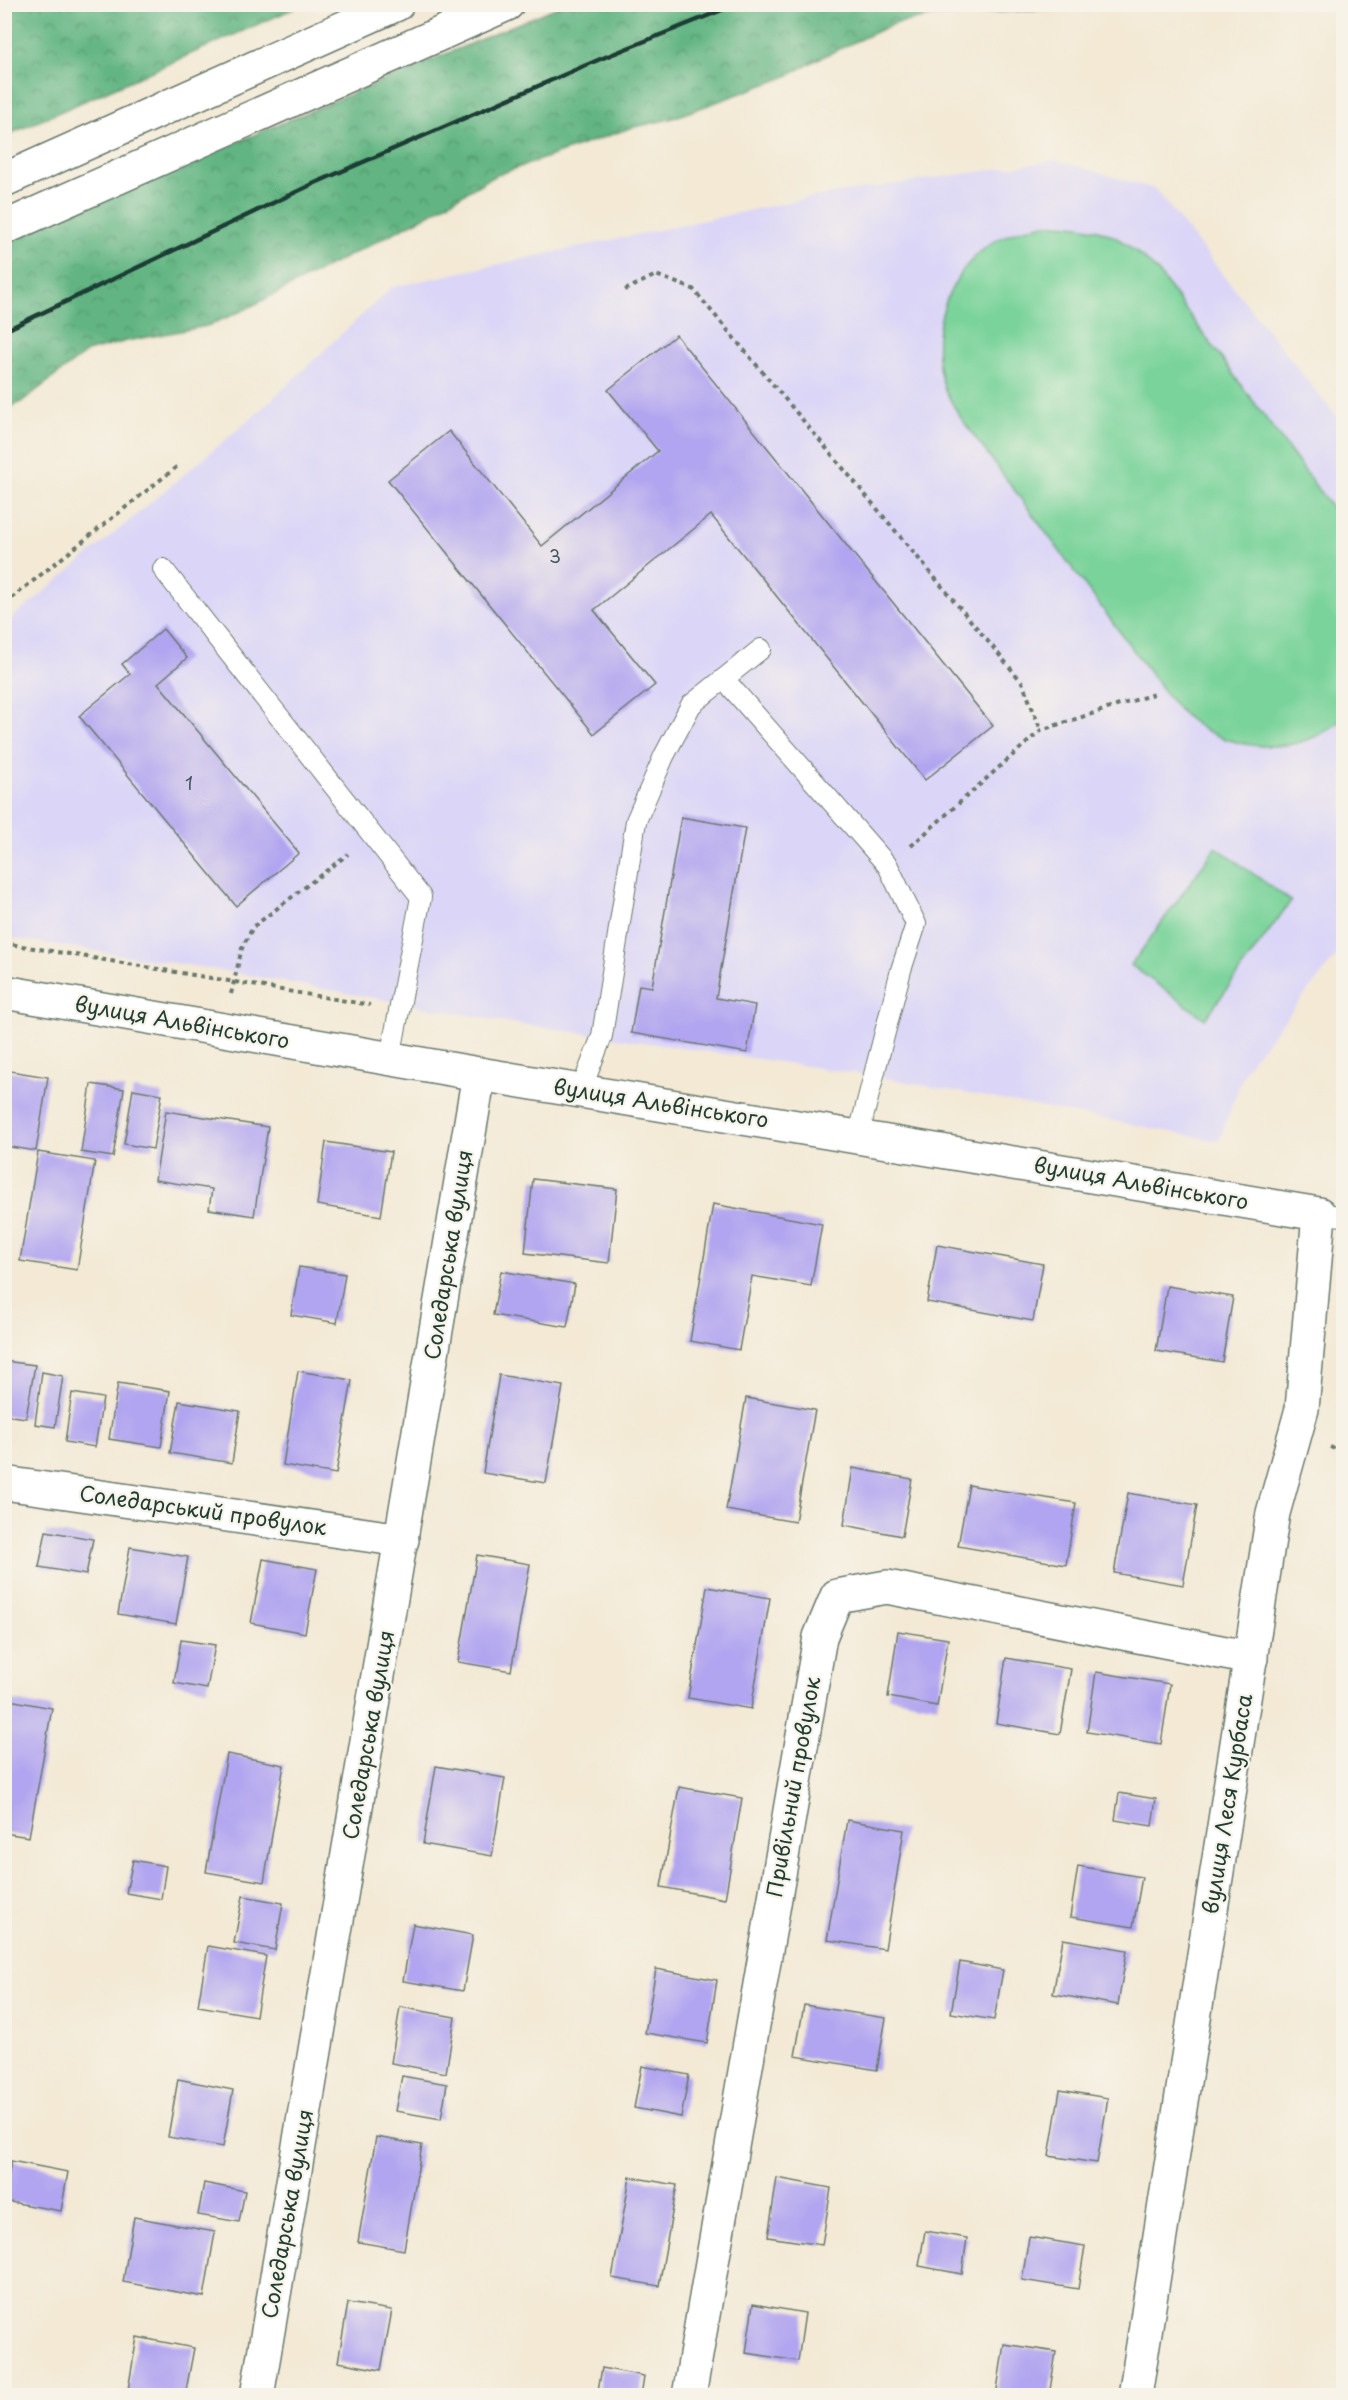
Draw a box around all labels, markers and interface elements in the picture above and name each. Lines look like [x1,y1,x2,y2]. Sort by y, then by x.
house number: 3 [549,542,561,569]
house number: 1 [185,769,193,796]
street label: вулиця Альвінського [72,986,292,1056]
street label: вулиця Альвінського [551,1069,771,1135]
street label: Соледарська вулиця [415,1147,479,1362]
street label: вулиця Альвінського [1031,1147,1251,1217]
street label: Соледарський провулок [78,1476,329,1542]
street label: Соледарська вулиця [333,1627,401,1842]
street label: Привільний провулок [757,1673,827,1899]
street label: вулиця Леся Курбаса [1193,1691,1259,1916]
street label: Соледарська вулиця [252,2106,320,2321]

